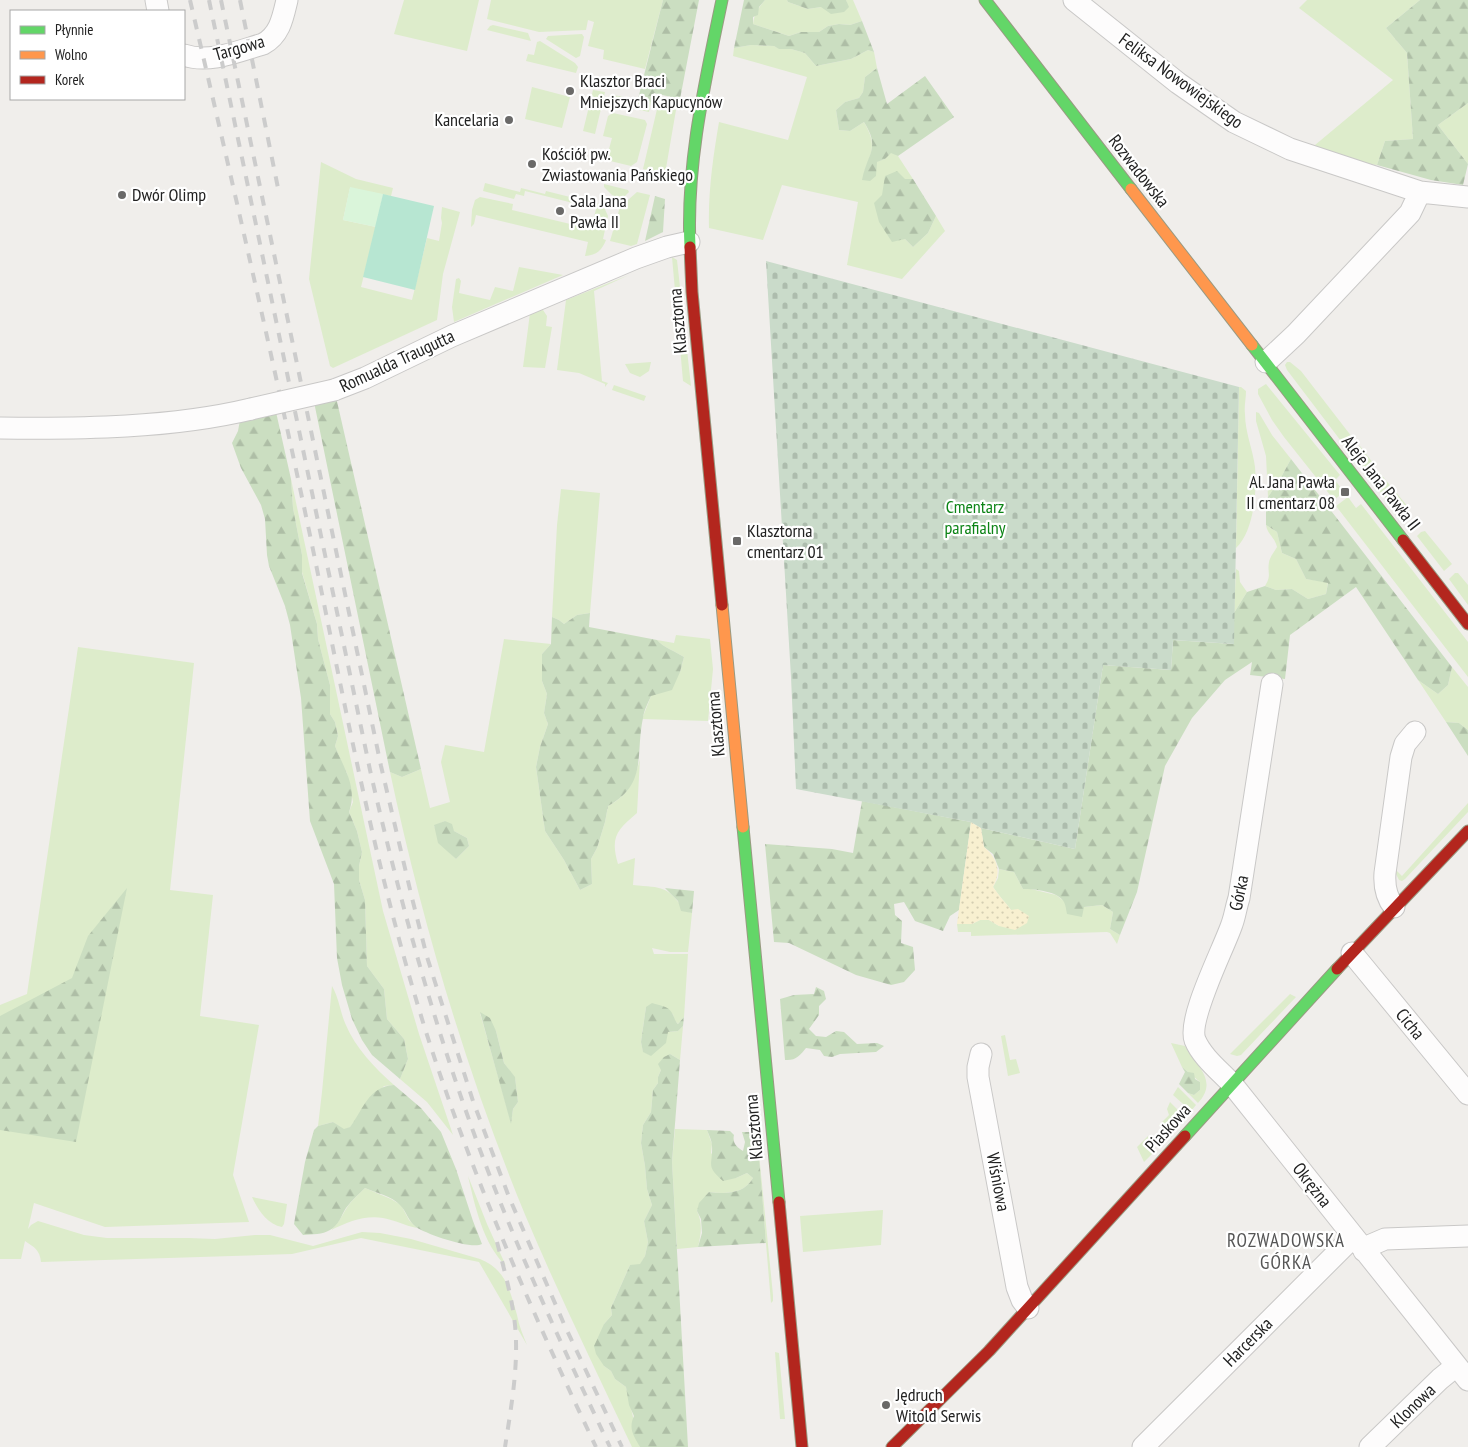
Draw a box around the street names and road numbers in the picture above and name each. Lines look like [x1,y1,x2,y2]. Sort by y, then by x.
street label: Feliksa Nowowiejskiego [1115,28,1248,134]
street label: Targowa [211,29,267,66]
street label: Rozwadowska [1104,130,1175,212]
street label: Klasztorna [663,287,692,355]
street label: Romualda Traugutta [336,324,458,397]
street label: Aleje Jana Pawła II [1337,430,1426,535]
street label: Klasztorna [701,690,730,758]
street label: Górka [1224,873,1253,913]
street label: Cicha [1391,1003,1430,1044]
street label: Klasztorna [739,1093,768,1161]
street label: Piaskowa [1140,1099,1195,1157]
street label: Wiśniowa [982,1151,1015,1213]
street label: Okrężna [1288,1158,1337,1212]
street label: Harcerska [1218,1312,1277,1371]
street label: Klonowa [1385,1379,1440,1433]

